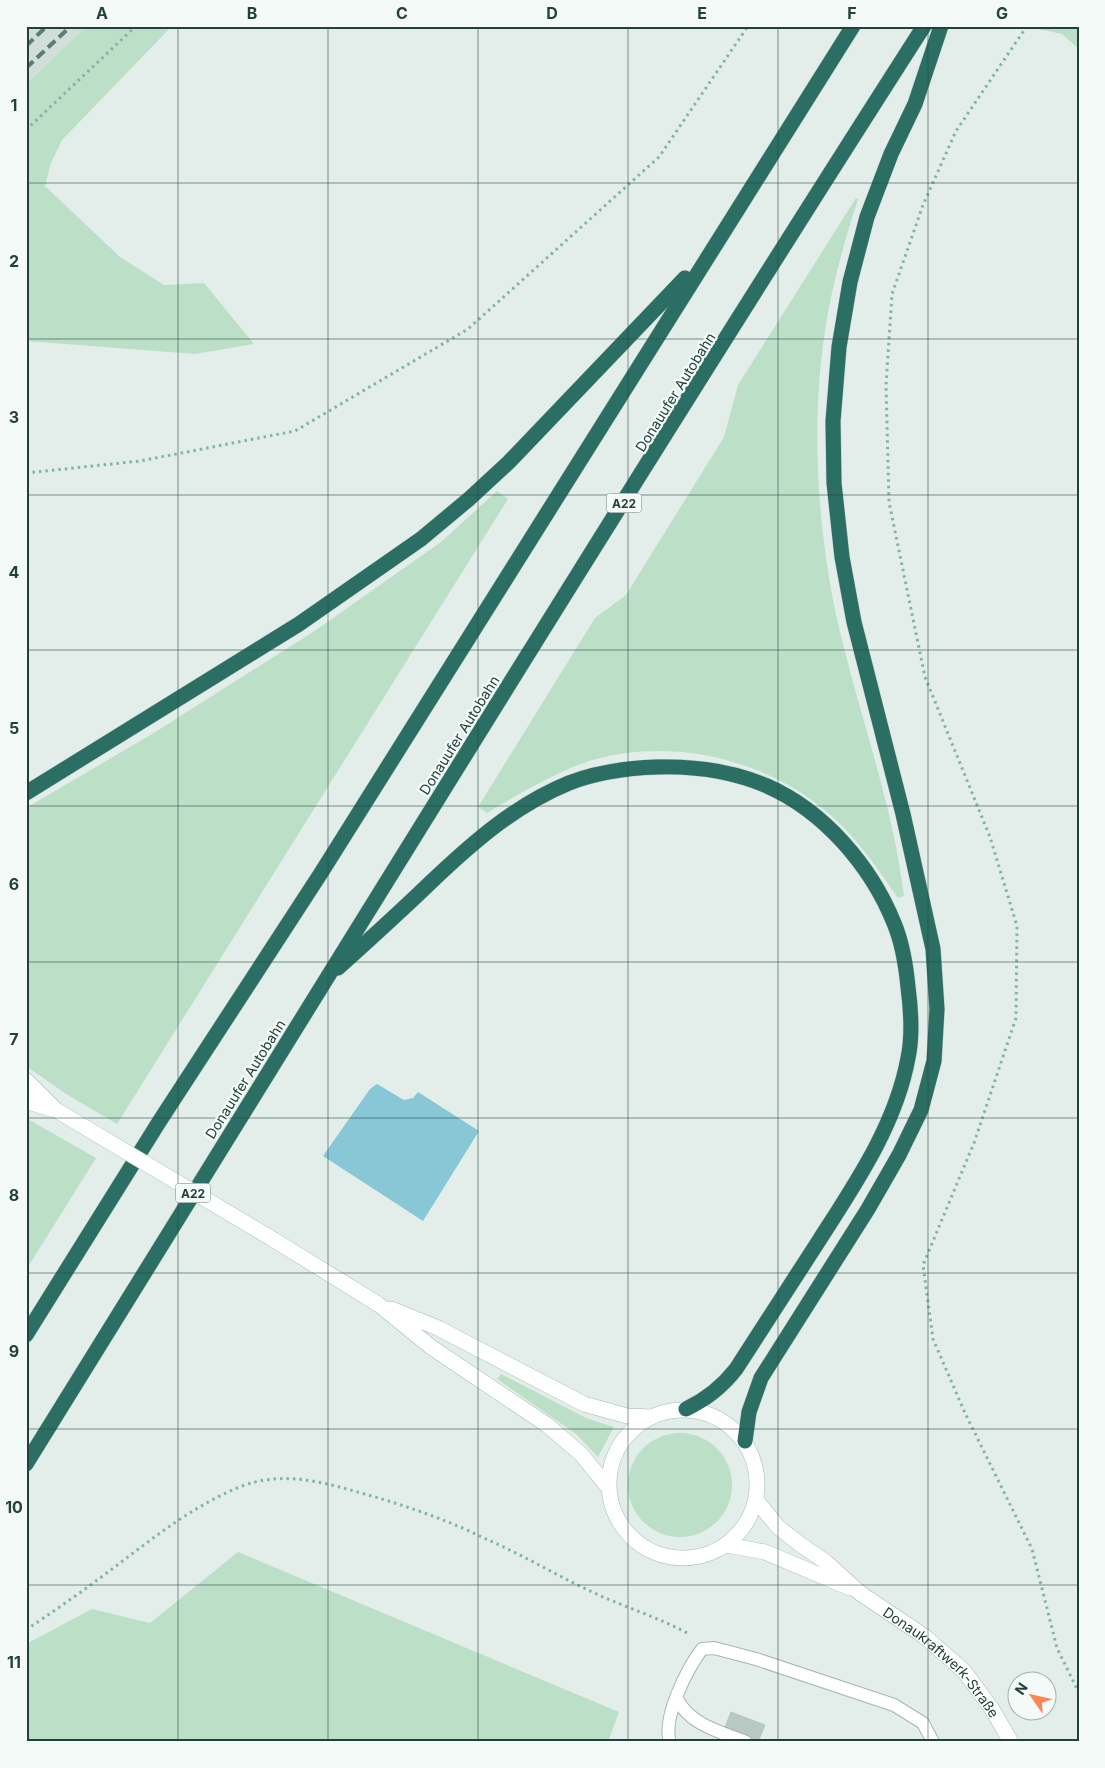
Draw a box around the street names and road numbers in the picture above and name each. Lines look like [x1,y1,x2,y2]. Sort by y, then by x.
street label: Donauufer Autobahn [631,329,719,455]
road number: A22 [606,493,642,512]
street label: Donauufer Autobahn [415,672,503,798]
street label: Donauufer Autobahn [201,1016,289,1142]
road number: A22 [176,1184,210,1202]
street label: Donaukraftwerk-Straße [880,1603,1003,1720]

